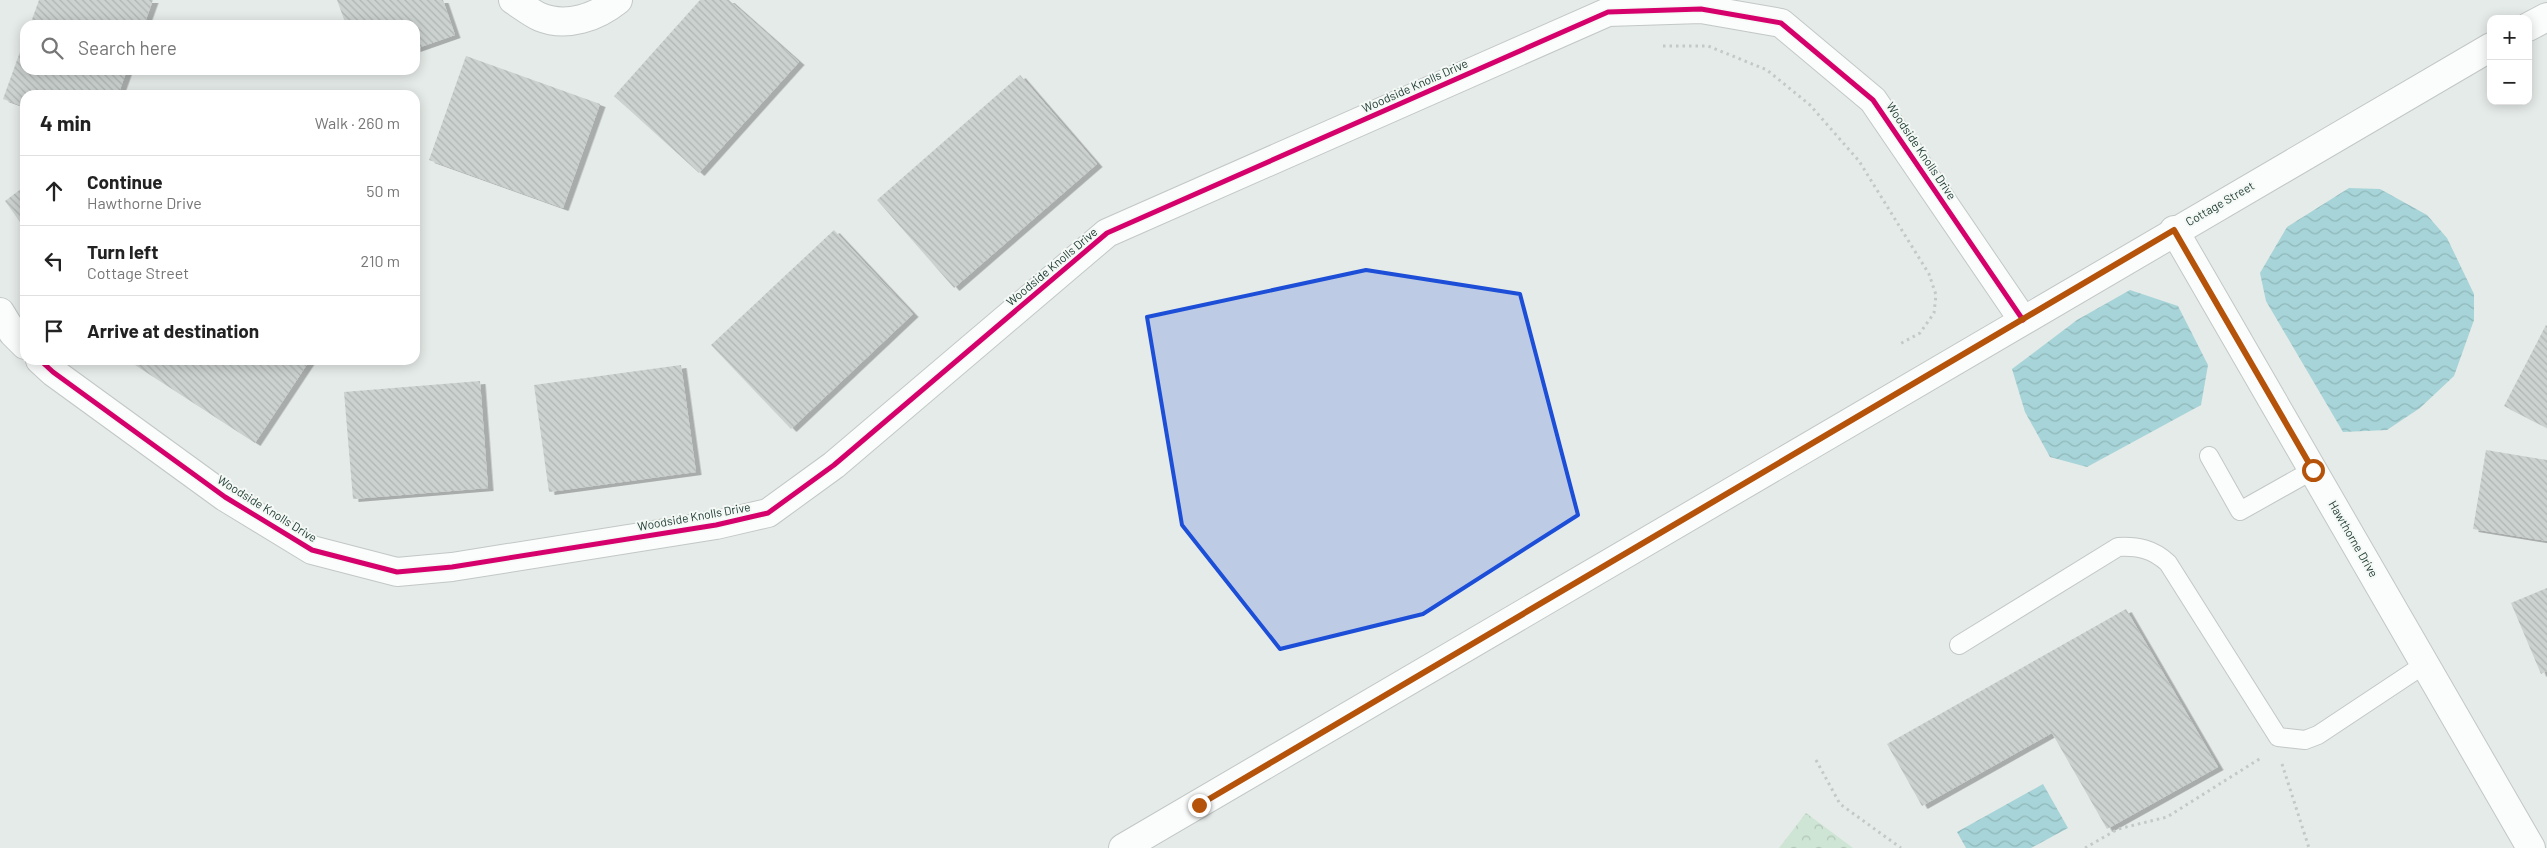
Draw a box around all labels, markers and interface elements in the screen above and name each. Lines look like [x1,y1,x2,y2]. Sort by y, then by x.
map controls [2487,15,2532,105]
button: + [2487,15,2532,60]
search box [20,20,420,75]
icon: search [38,34,66,62]
text: Search here [78,36,177,59]
street label: Woodside Knolls Drive [1359,55,1470,115]
button: − [2487,60,2532,105]
street label: Woodside Knolls Drive [1884,99,1960,202]
text: 4 min [40,110,91,135]
text: Walk · 260 m [315,113,400,132]
text: Continue [87,170,163,193]
icon: ahead [40,177,68,205]
street label: Cottage Street [2183,178,2256,228]
text: 50 m [366,181,400,200]
text: Hawthorne Drive [87,193,202,212]
street label: Woodside Knolls Drive [1003,224,1100,308]
text: Turn left [87,240,158,263]
icon: left [40,247,68,275]
text: 210 m [361,251,400,270]
text: Cottage Street [87,263,189,282]
icon: arrive [40,317,68,345]
text: Arrive at destination [87,319,259,342]
route start [2302,459,2325,482]
street label: Woodside Knolls Drive [215,472,320,544]
street label: Hawthorne Drive [2326,498,2381,579]
street label: Woodside Knolls Drive [636,499,751,533]
route end [1188,794,1211,817]

